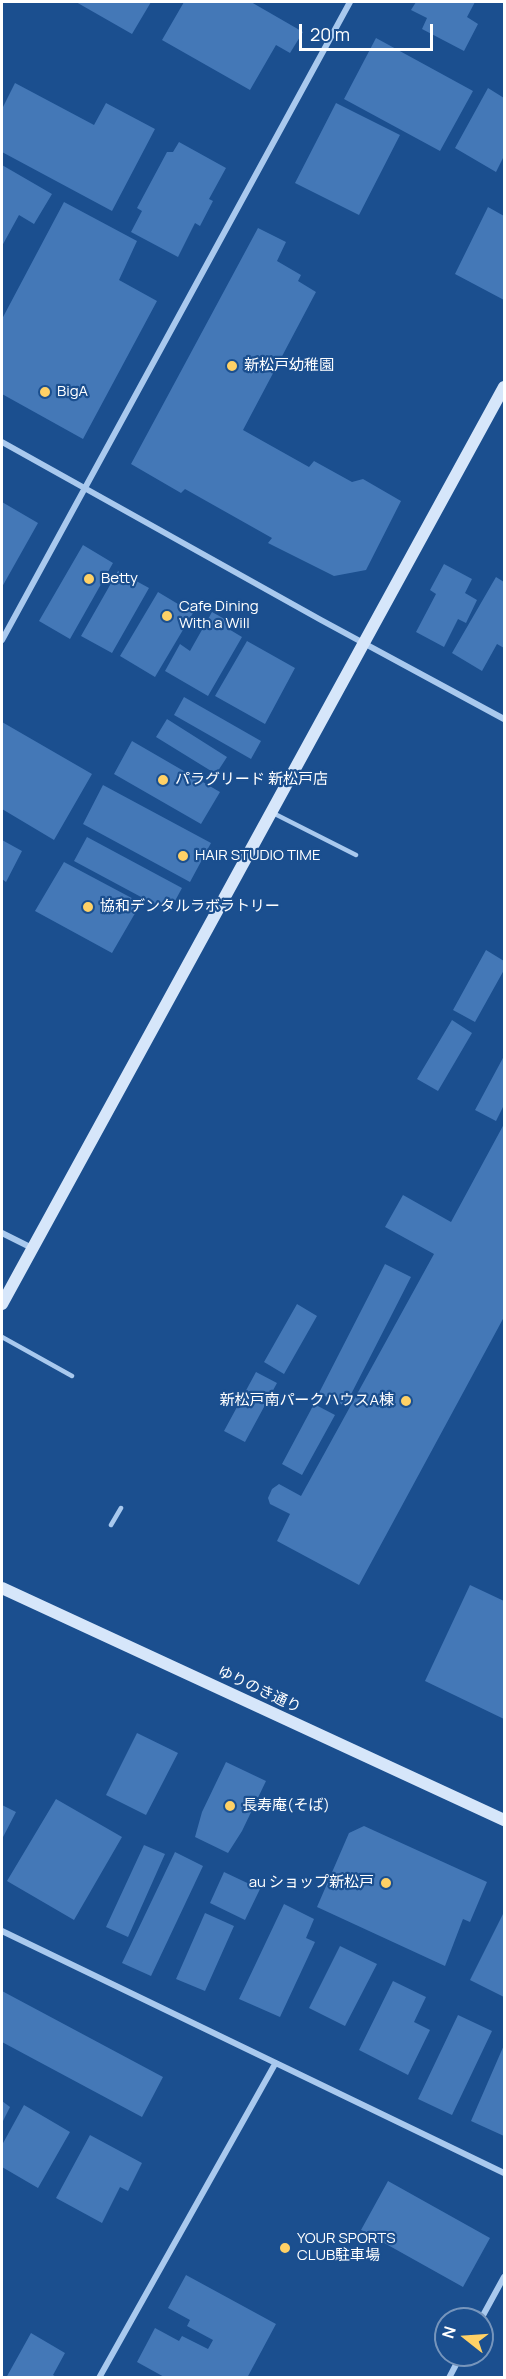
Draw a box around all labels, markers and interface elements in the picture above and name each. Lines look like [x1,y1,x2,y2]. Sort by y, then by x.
scale bar [302,12,436,50]
text: 20 m [310,22,350,46]
place label: 新松戸幼稚園 [244,357,334,375]
marker: 新松戸幼稚園 [225,359,239,373]
place label: BigA [57,383,88,401]
marker: BigA [38,385,52,399]
place label: Betty [101,570,138,588]
marker: Betty [82,572,96,586]
place label: Cafe Dining With a Will [179,598,259,633]
marker: Cafe Dining With a Will [160,609,174,623]
place label: パラグリード 新松戸店 [175,771,328,789]
marker: パラグリード 新松戸店 [156,773,170,787]
place label: HAIR STUDIO TIME [195,847,320,865]
marker: HAIR STUDIO TIME [176,849,190,863]
place label: 協和デンタルラボラトリー [100,898,280,916]
marker: 協和デンタルラボラトリー [81,900,95,914]
place label: 新松戸南パークハウスA棟 [219,1392,394,1410]
marker: 新松戸南パークハウスA棟 [399,1394,413,1408]
street label: ゆりのき通り [214,1663,304,1717]
place label: 長寿庵(そば) [242,1797,330,1815]
marker: 長寿庵(そば) [223,1799,237,1813]
place label: au ショップ新松戸 [249,1874,374,1892]
marker: au ショップ新松戸 [379,1876,393,1890]
place label: YOUR SPORTS CLUB駐車場 [297,2230,395,2265]
marker: YOUR SPORTS CLUB駐車場 [278,2241,292,2255]
north arrow [434,2307,494,2367]
text: N [436,2324,461,2341]

